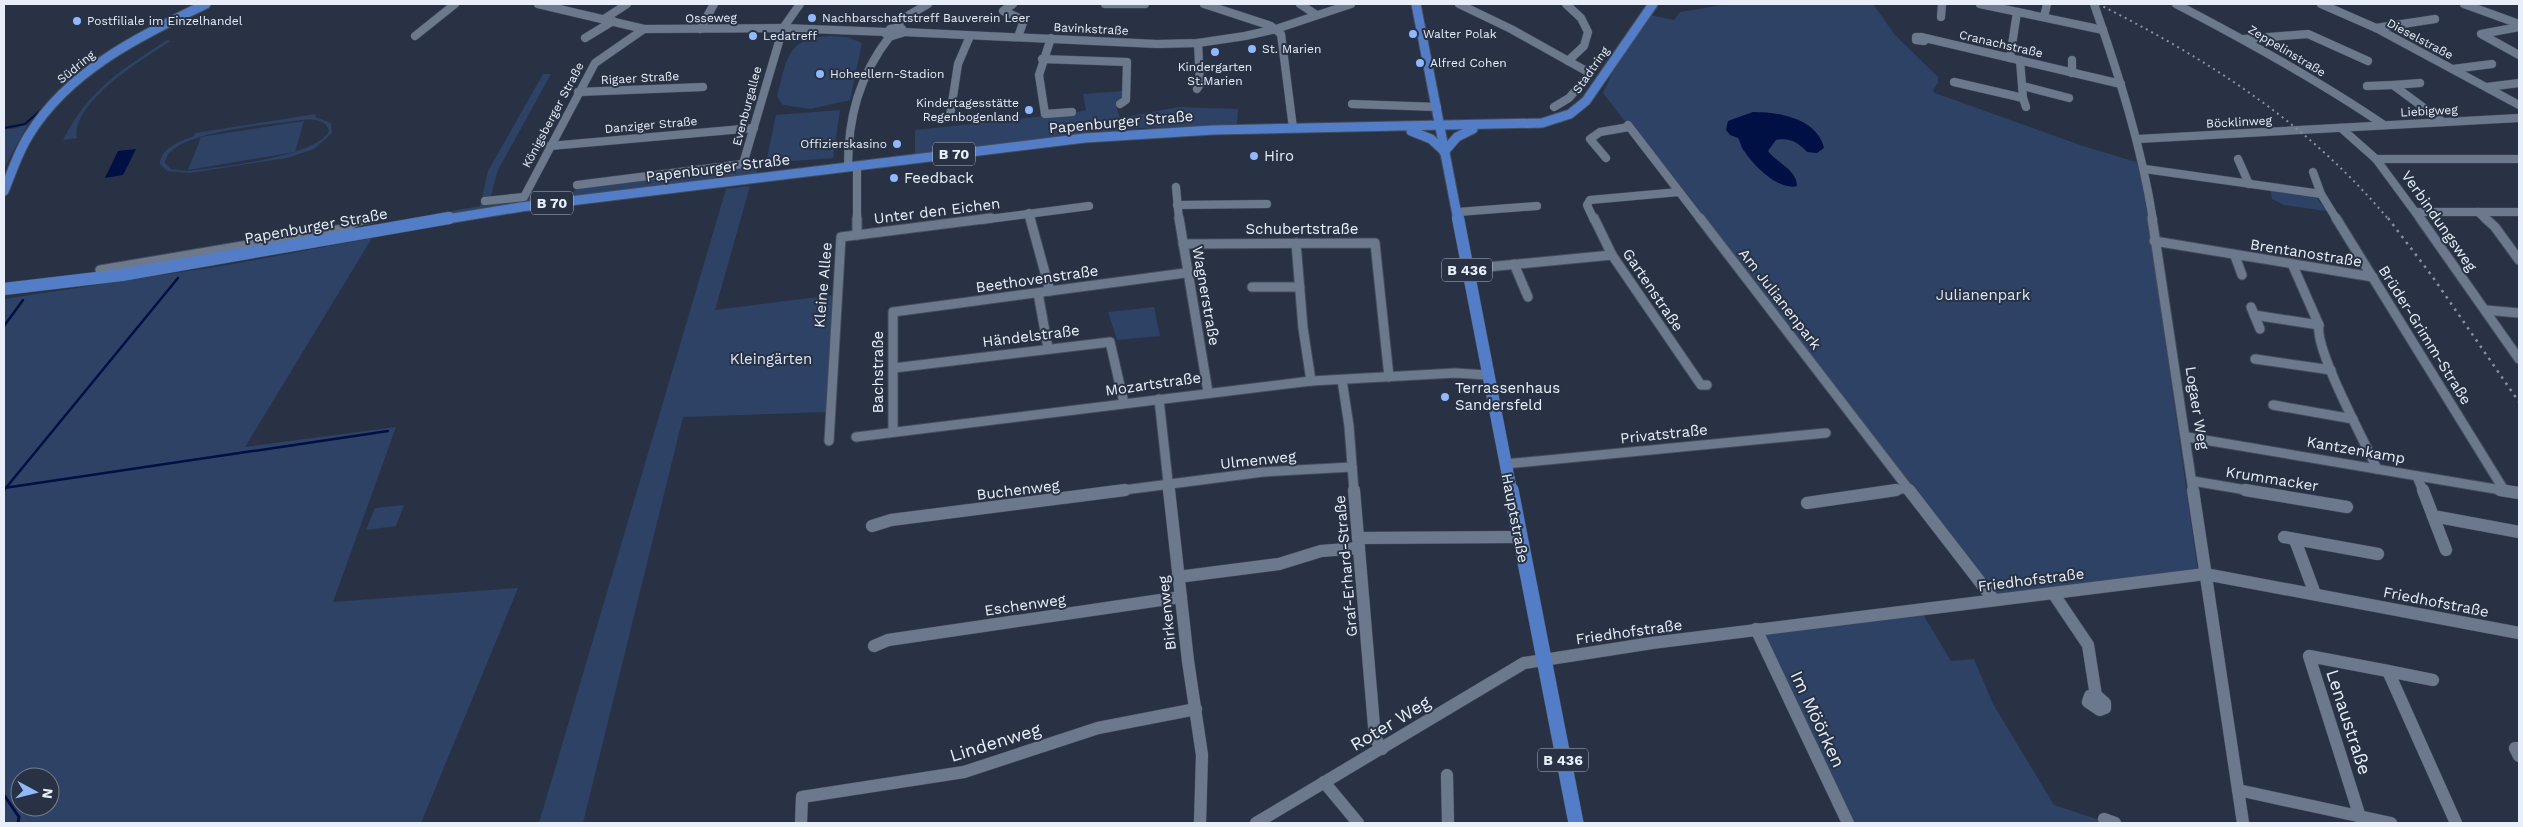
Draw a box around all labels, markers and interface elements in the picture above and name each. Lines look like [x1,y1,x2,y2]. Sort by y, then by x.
street label: Osseweg [685,11,738,25]
place label: Nachbarschaftstreff Bauverein Leer [822,11,1030,25]
marker: Nachbarschaftstreff Bauverein Leer [806,12,818,24]
place label: Postfiliale im Einzelhandel [87,14,243,28]
marker: Postfiliale im Einzelhandel [71,15,83,27]
street label: Dieselstraße [2385,16,2455,62]
street label: Bavinkstraße [1053,20,1129,38]
street label: Zeppelinstraße [2246,22,2328,80]
place label: Walter Polak [1423,27,1497,41]
marker: Walter Polak [1407,28,1419,40]
street label: Cranachstraße [1958,28,2044,60]
place label: Ledatreff [763,29,818,43]
marker: Ledatreff [747,30,759,42]
place label: St. Marien [1262,42,1321,56]
marker: St. Marien [1246,43,1258,55]
street label: Stadtring [1570,43,1613,96]
marker: Kindergarten St.Marien [1209,46,1221,58]
street label: Südring [54,47,98,86]
place label: Alfred Cohen [1430,56,1507,70]
marker: Alfred Cohen [1414,57,1426,69]
street label: Königsberger Straße [519,60,587,170]
place label: Kindergarten St.Marien [1178,60,1252,88]
street label: Evenburgallee [730,65,764,147]
place label: Hoheellern-Stadion [830,67,944,81]
marker: Hoheellern-Stadion [814,68,826,80]
street label: Rigaer Straße [600,69,680,87]
place label: Kindertagesstätte Regenbogenland [916,96,1019,124]
street label: Liebigweg [2400,102,2459,119]
marker: Kindertagesstätte Regenbogenland [1023,104,1035,116]
street label: Papenburger Straße [1048,107,1194,137]
street label: Böcklinweg [2206,113,2273,131]
street label: Danziger Straße [604,114,698,136]
place label: Offizierskasino [800,137,887,151]
marker: Offizierskasino [891,138,903,150]
road number: B 70 [933,142,975,166]
place label: Hiro [1264,147,1294,165]
street label: Papenburger Straße [645,150,791,186]
marker: Hiro [1248,150,1260,162]
street label: Verbindungsweg [2398,167,2480,275]
place label: Feedback [904,169,974,187]
marker: Feedback [888,172,900,184]
road number: B 70 [531,192,573,214]
street label: Unter den Eichen [873,194,1001,228]
street label: Papenburger Straße [243,205,389,247]
street label: Schubertstraße [1245,220,1359,238]
street label: Brentanostraße [2249,235,2363,271]
street label: Kleine Allee [810,241,836,329]
street label: Wagnerstraße [1188,245,1224,347]
street label: Gartenstraße [1619,245,1687,335]
street label: Am Julianenpark [1735,245,1825,354]
road number: B 436 [1442,258,1492,282]
street label: Beethovenstraße [974,261,1100,297]
street label: Brüder-Grimm-Straße [2375,262,2475,408]
park label: Julianenpark [1936,286,2031,304]
street label: Händelstraße [981,321,1081,351]
street label: Bachstraße [869,331,887,413]
park label: Kleingärten [730,350,812,368]
street label: Logaer Weg [2182,365,2212,451]
street label: Mozartstraße [1104,368,1202,400]
place label: Terrassenhaus Sandersfeld [1455,379,1560,414]
marker: Terrassenhaus Sandersfeld [1439,391,1451,403]
street label: Privatstraße [1619,420,1709,448]
street label: Kantzenkamp [2305,432,2407,468]
street label: Ulmenweg [1219,447,1297,473]
street label: Krummacker [2224,463,2320,495]
street label: Hauptstraße [1498,472,1532,564]
street label: Buchenweg [975,476,1061,504]
street label: Graf-Erhard-Straße [1331,494,1361,638]
street label: Friedhofstraße [1977,565,2085,595]
street label: Birkenweg [1154,575,1180,651]
street label: Friedhofstraße [2382,583,2490,621]
street label: Eschenweg [983,590,1067,620]
street label: Friedhofstraße [1575,616,1683,648]
street label: Im Möörken [1786,667,1850,771]
street label: Lenaustraße [2322,667,2376,777]
street label: Roter Weg [1346,691,1434,755]
street label: Lindenweg [947,718,1043,766]
road number: B 436 [1538,748,1588,772]
north arrow [10,767,60,817]
text: N [39,787,56,800]

